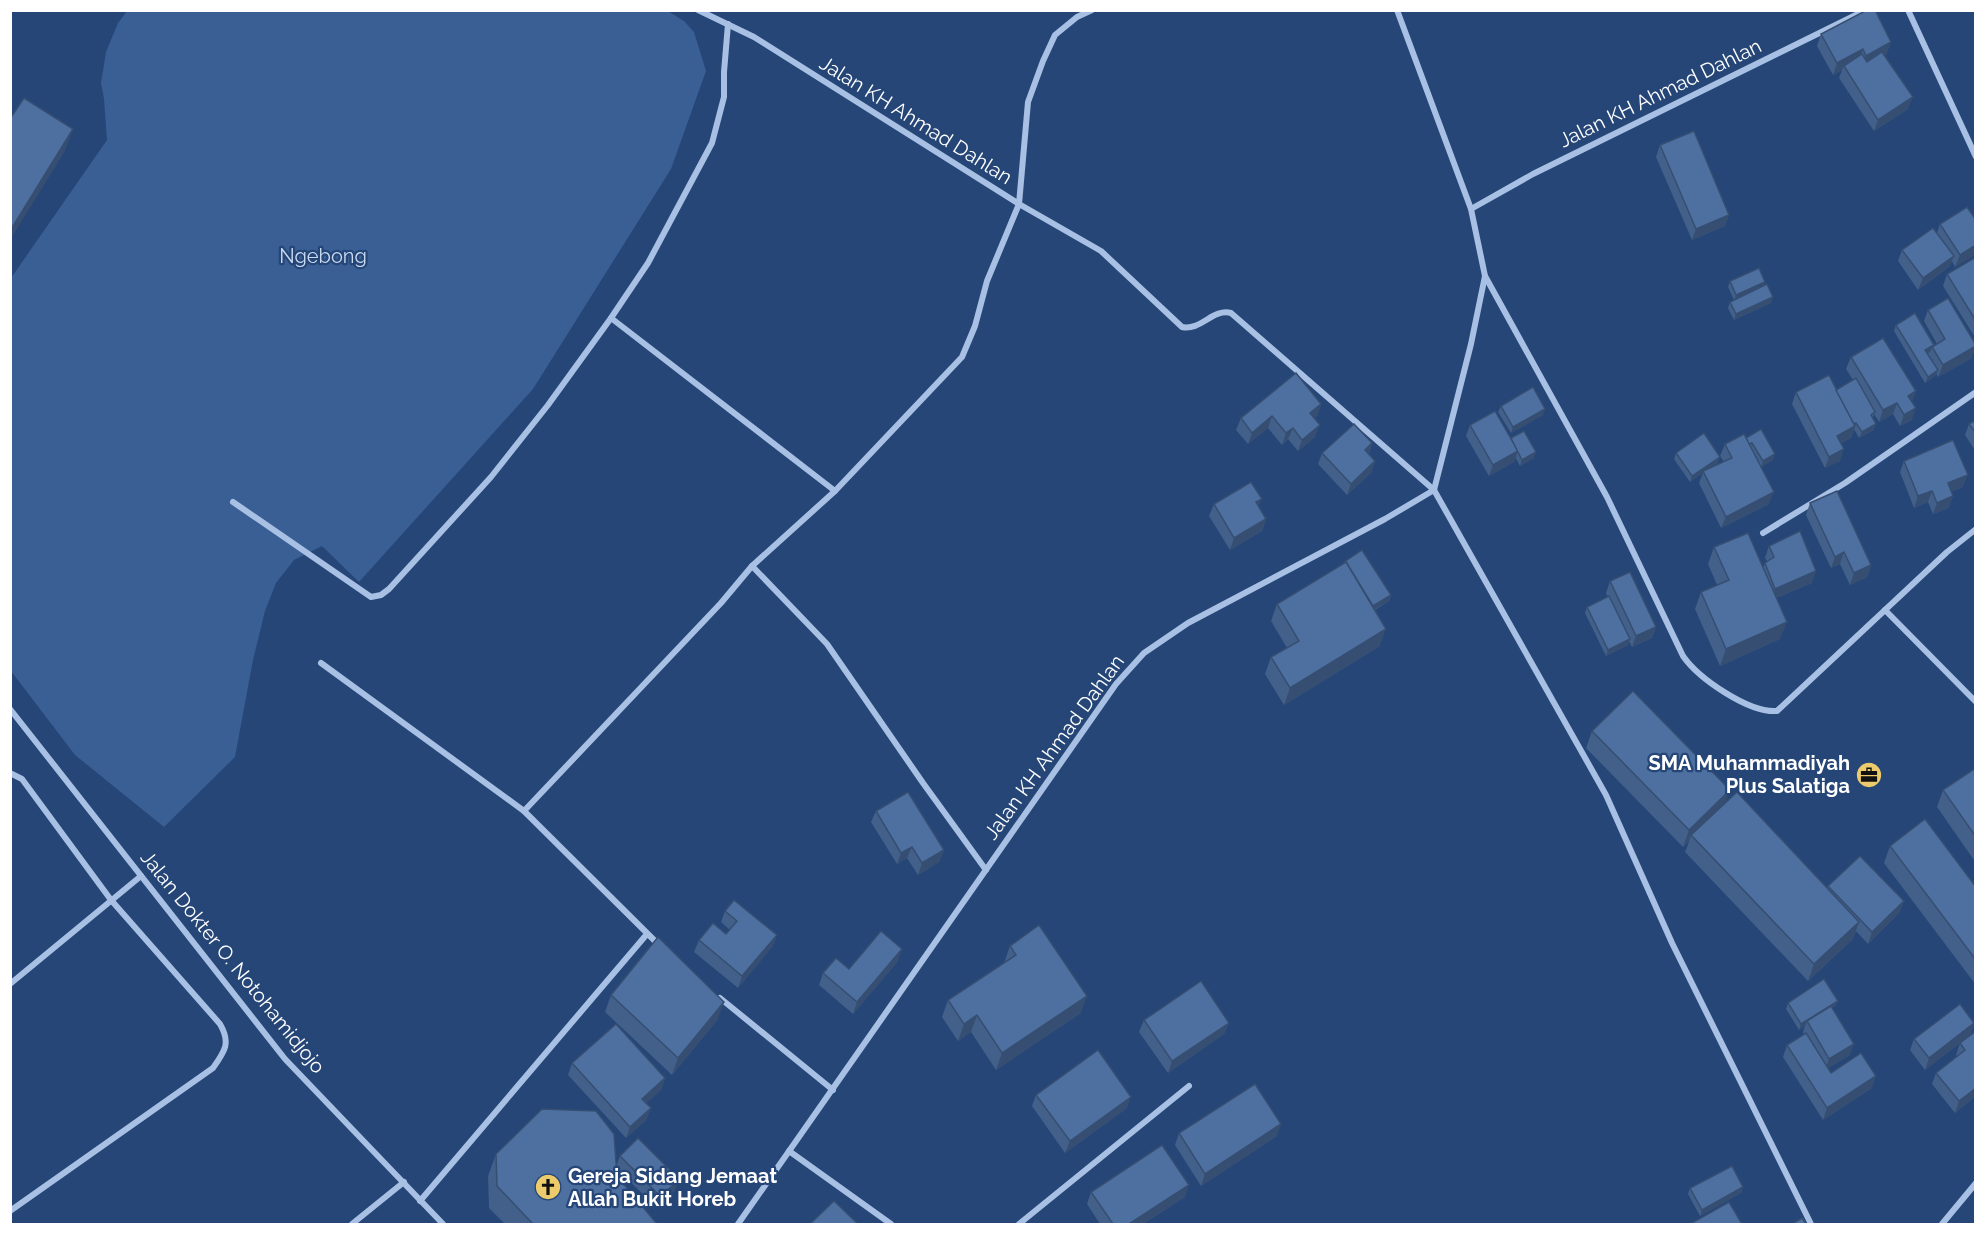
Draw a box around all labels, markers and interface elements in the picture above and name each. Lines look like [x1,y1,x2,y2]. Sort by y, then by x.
street label: Jalan KH Ahmad Dahlan [1555,33,1765,153]
street label: Jalan KH Ahmad Dahlan [815,51,1017,189]
park label: Ngebong [279,244,367,268]
street label: Jalan KH Ahmad Dahlan [979,650,1129,844]
place label: SMA Muhammadiyah Plus Salatiga [1649,751,1850,798]
office icon: SMA Muhammadiyah Plus Salatiga [1854,760,1884,790]
street label: Jalan Dokter O. Notohamidjojo [136,846,330,1078]
place label: Gereja Sidang Jemaat Allah Bukit Horeb [568,1164,777,1211]
church icon: Gereja Sidang Jemaat Allah Bukit Horeb [533,1172,563,1202]

